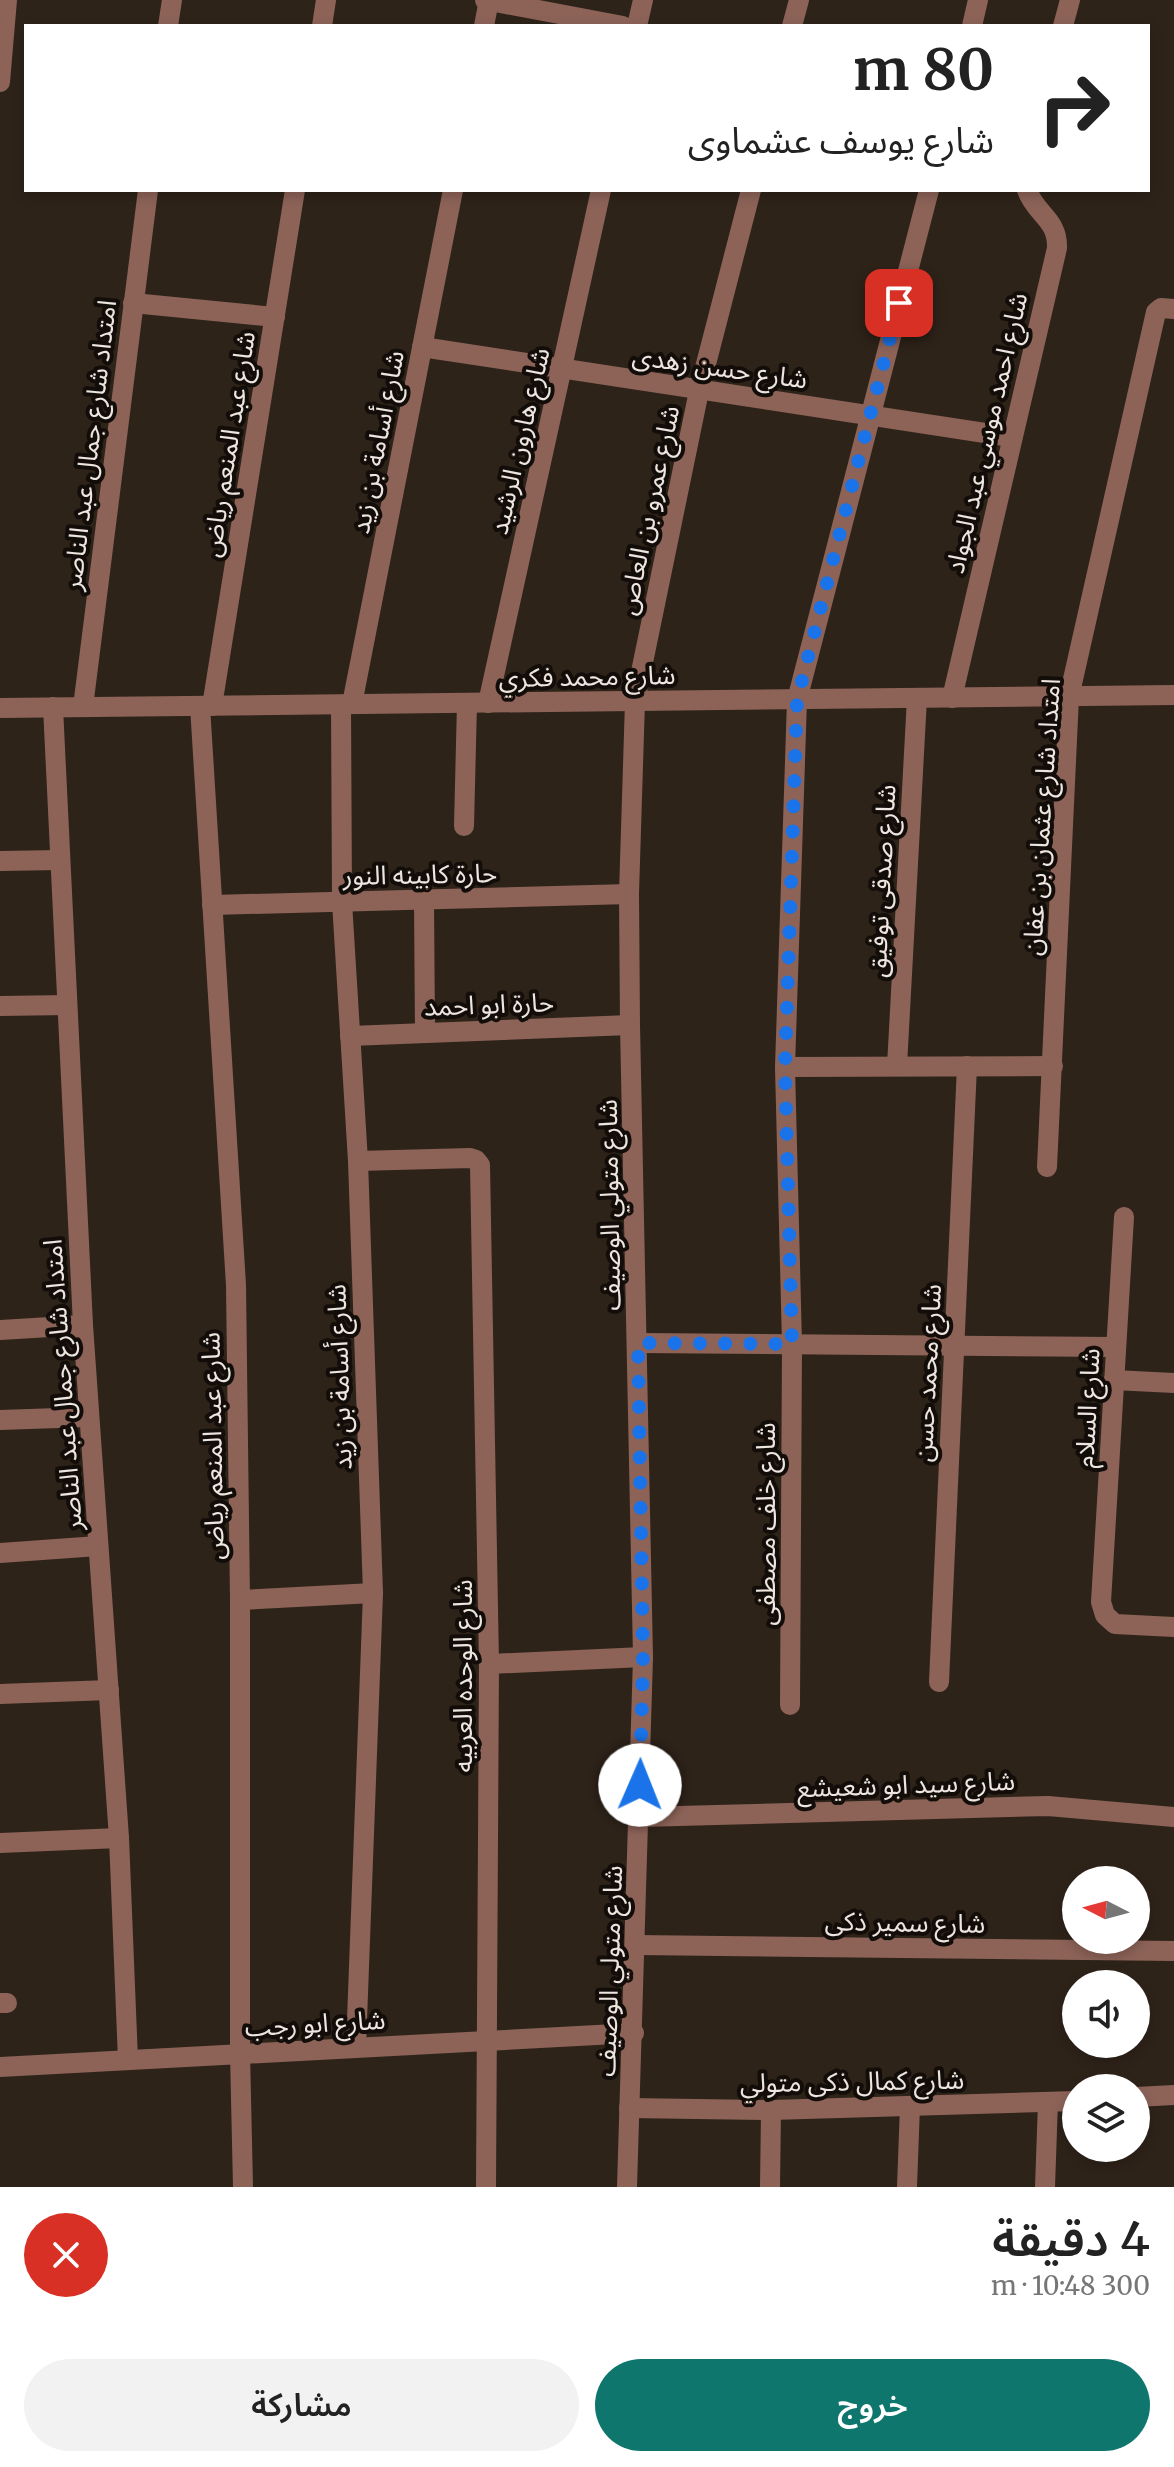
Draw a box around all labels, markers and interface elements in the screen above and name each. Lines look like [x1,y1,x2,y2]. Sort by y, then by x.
text: 80 m [853,35,994,105]
icon: right [1022,56,1126,160]
text: شارع يوسف عشماوى [688,118,994,163]
pin [865,269,933,337]
icon: arrive [877,281,921,325]
street label: شارع احمد موسي عبد الجواد [938,289,1038,578]
street label: امتداد شارع جمال عبد الناصر [55,298,126,593]
street label: شارع عبد المنعم رياض [194,329,266,560]
street label: شارع حسن زهدى [630,338,810,399]
street label: شارع هارون الرشيد [481,344,559,538]
street label: شارع أسامة بن زيد [343,348,414,537]
street label: شارع عمرو بن العاص [610,402,689,618]
street label: شارع محمد فكري [498,658,676,698]
street label: امتداد شارع عثمان بن عفان [1015,677,1070,957]
street label: شارع صدقى توفيق [859,784,906,979]
street label: حارة كابينه النور [341,856,498,892]
street label: حارة ابو احمد [423,985,555,1023]
street label: شارع متولي الوصيف [591,1099,631,1311]
street label: امتداد شارع جمال عبد الناصر [35,1238,92,1533]
street label: شارع أسامة بن زيد [319,1283,362,1470]
street label: شارع محمد حسن [906,1283,951,1463]
street label: شارع عبد المنعم رياض [194,1332,234,1560]
street label: شارع السلام [1067,1347,1111,1469]
street label: شارع خلف مصطفى [749,1422,785,1626]
street label: شارع الوحده العربيه [446,1579,482,1773]
position arrow [598,1743,682,1827]
street label: شارع سيد ابو شعيشع [796,1764,1016,1808]
street label: شارع متولي الوصيف [589,1865,633,2077]
north arrow [1062,1866,1150,1954]
map controls [1062,1866,1150,2162]
street label: شارع سمير ذكى [824,1904,986,1943]
button: sound [1062,1970,1150,2058]
street label: شارع ابو رجب [244,2003,386,2046]
street label: شارع كمال ذكى متولي [740,2063,964,2103]
button: layers [1062,2074,1150,2162]
text: 4 دقيقة [992,2209,1150,2269]
button: close [24,2213,108,2297]
text: 300 m · 10:48 [991,2269,1150,2302]
button: مشاركة [24,2359,579,2451]
button: خروج [595,2359,1150,2451]

